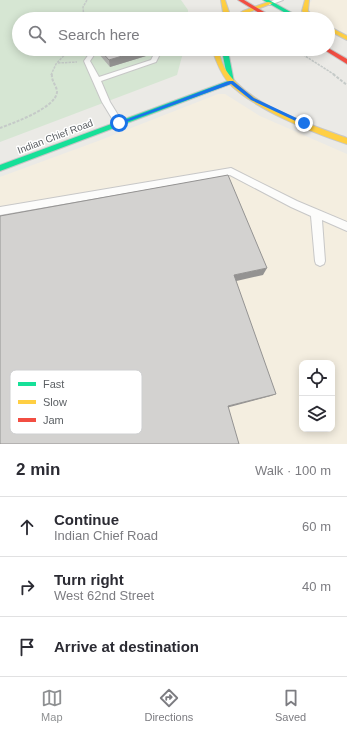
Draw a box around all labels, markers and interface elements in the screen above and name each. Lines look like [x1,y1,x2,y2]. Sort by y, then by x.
search box [12,12,335,56]
icon: search [26,23,48,45]
text: Search here [58,26,140,43]
route start [110,114,128,132]
route end [295,114,313,132]
street label: Indian Chief Road [16,117,95,156]
map controls [299,360,335,432]
button: locate [299,360,335,396]
legend [10,370,142,434]
text: Fast [43,378,64,390]
text: Slow [43,396,67,408]
button: layers [299,396,335,432]
text: Jam [43,414,64,426]
text: 2 min [16,460,60,479]
text: Walk · 100 m [255,463,331,478]
text: Continue [54,511,119,528]
icon: ahead [16,516,38,538]
text: 60 m [302,519,331,534]
text: Indian Chief Road [54,528,158,543]
text: Turn right [54,571,124,588]
icon: right [16,576,38,598]
text: 40 m [302,579,331,594]
text: West 62nd Street [54,588,154,603]
icon: arrive [16,636,38,658]
text: Arrive at destination [54,638,199,655]
tab: Map [41,687,63,723]
tab: Directions [144,687,193,723]
tab: Saved [275,687,306,723]

